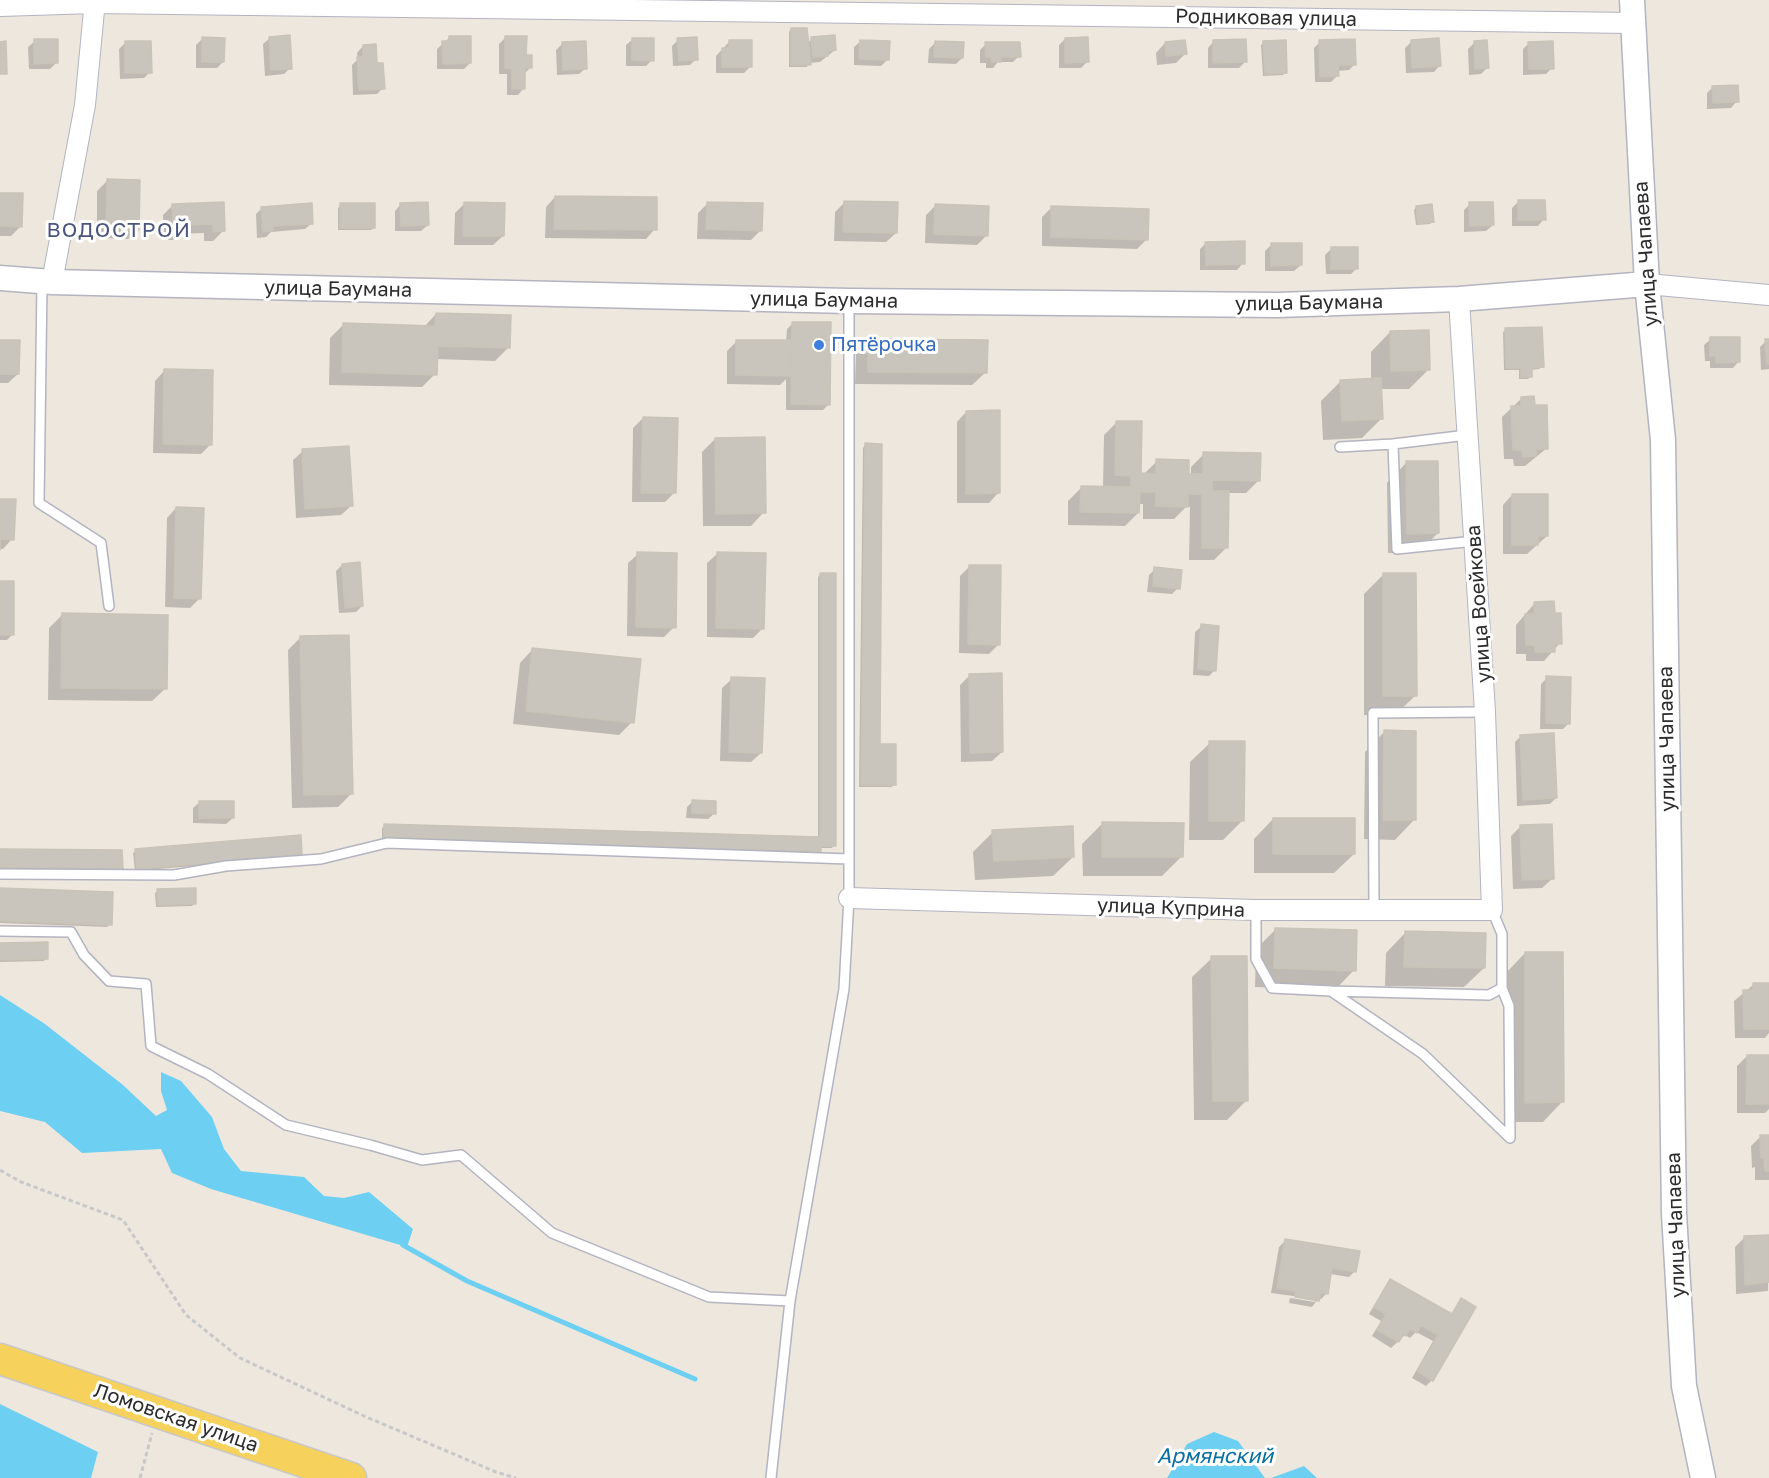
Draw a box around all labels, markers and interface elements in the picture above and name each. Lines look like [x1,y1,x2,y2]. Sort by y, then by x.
street label: Родниковая улица [1175,4,1357,32]
street label: улица Чапаева [1629,180,1663,328]
district label: ВОДОСТРОЙ [46,217,192,243]
street label: улица Баумана [264,276,412,302]
street label: улица Баумана [750,287,898,313]
street label: улица Баумана [1235,290,1383,316]
place label: Пятёрочка [831,333,937,357]
marker: Пятёрочка [812,338,826,352]
street label: улица Воейкова [1462,524,1496,684]
street label: улица Чапаева [1654,666,1680,812]
street label: улица Куприна [1097,893,1245,923]
street label: улица Чапаева [1661,1152,1691,1298]
street label: Ломовская улица [91,1379,261,1457]
water label: Армянский [1157,1443,1273,1469]

